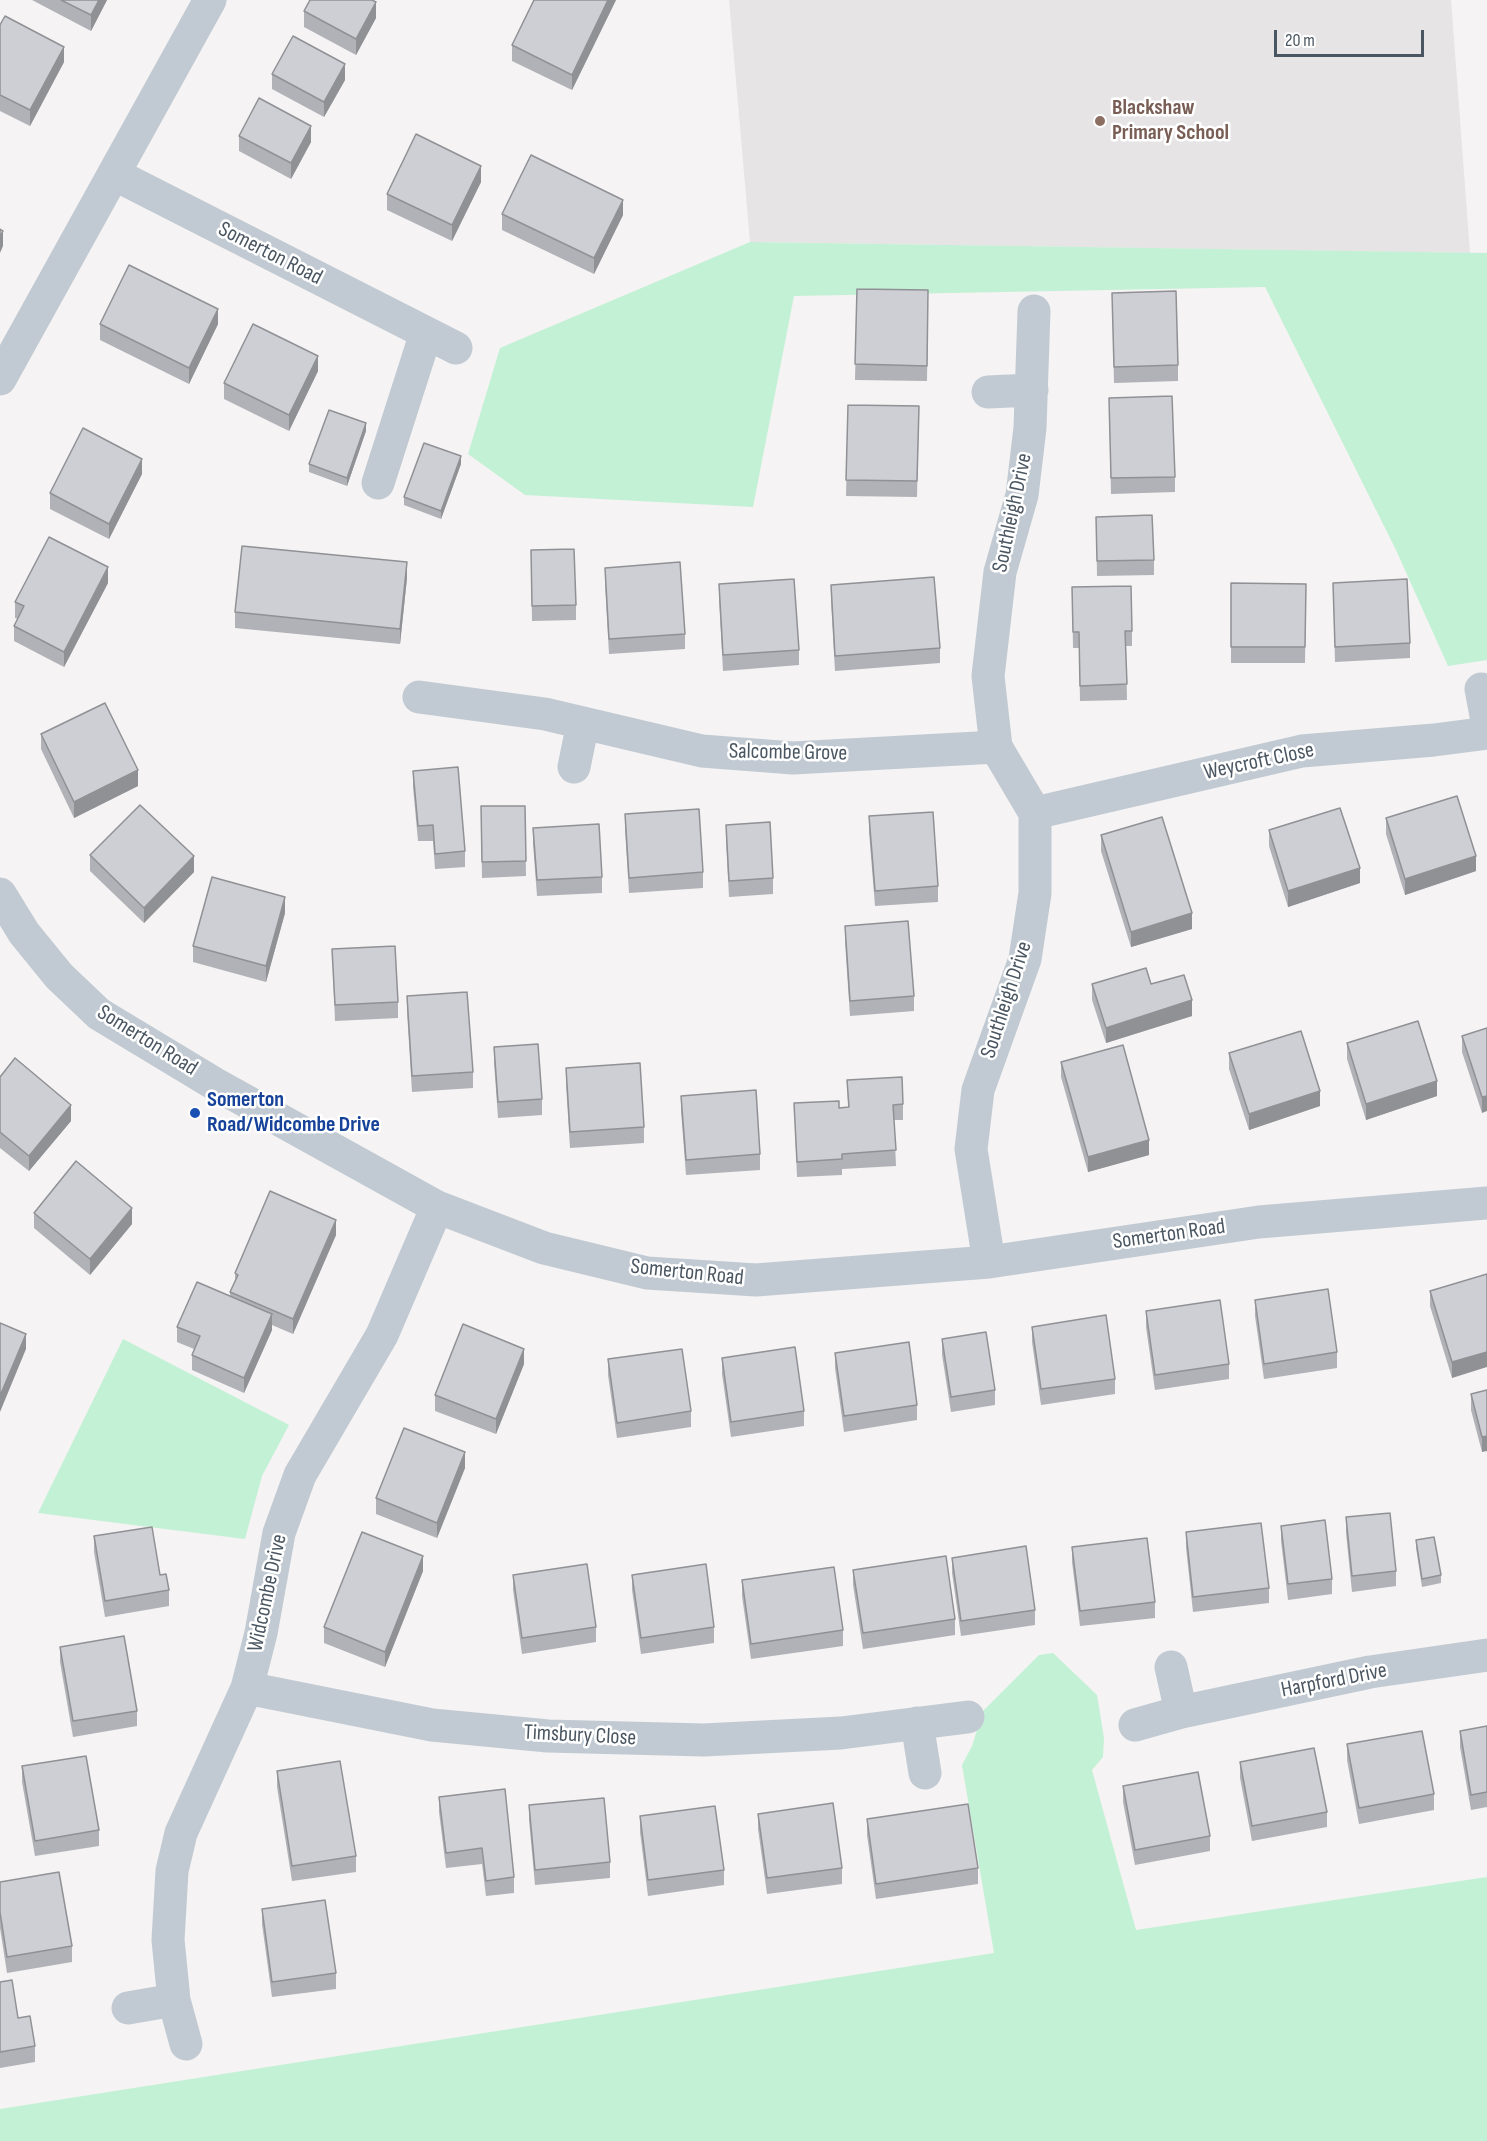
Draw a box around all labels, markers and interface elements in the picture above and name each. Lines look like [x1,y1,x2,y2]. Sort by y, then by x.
scale bar [1277,18,1427,56]
text: 20 m [1285,30,1315,51]
place label: Blackshaw Primary School [1112,95,1229,146]
marker: Blackshaw Primary School [1093,114,1107,128]
street label: Somerton Road [214,217,326,291]
street label: Southleigh Drive [988,451,1038,575]
street label: Weycroft Close [1202,737,1316,787]
street label: Salcombe Grove [729,739,847,767]
street label: Southleigh Drive [976,938,1038,1062]
street label: Somerton Road [92,1000,202,1082]
place label: Somerton Road/Widcombe Drive [207,1087,380,1138]
marker: Somerton Road/Widcombe Drive [188,1106,202,1120]
street label: Somerton Road [1111,1214,1227,1256]
street label: Somerton Road [629,1254,745,1292]
street label: Widcombe Drive [243,1532,293,1654]
street label: Harpford Drive [1279,1658,1389,1704]
street label: Timsbury Close [523,1720,637,1752]

